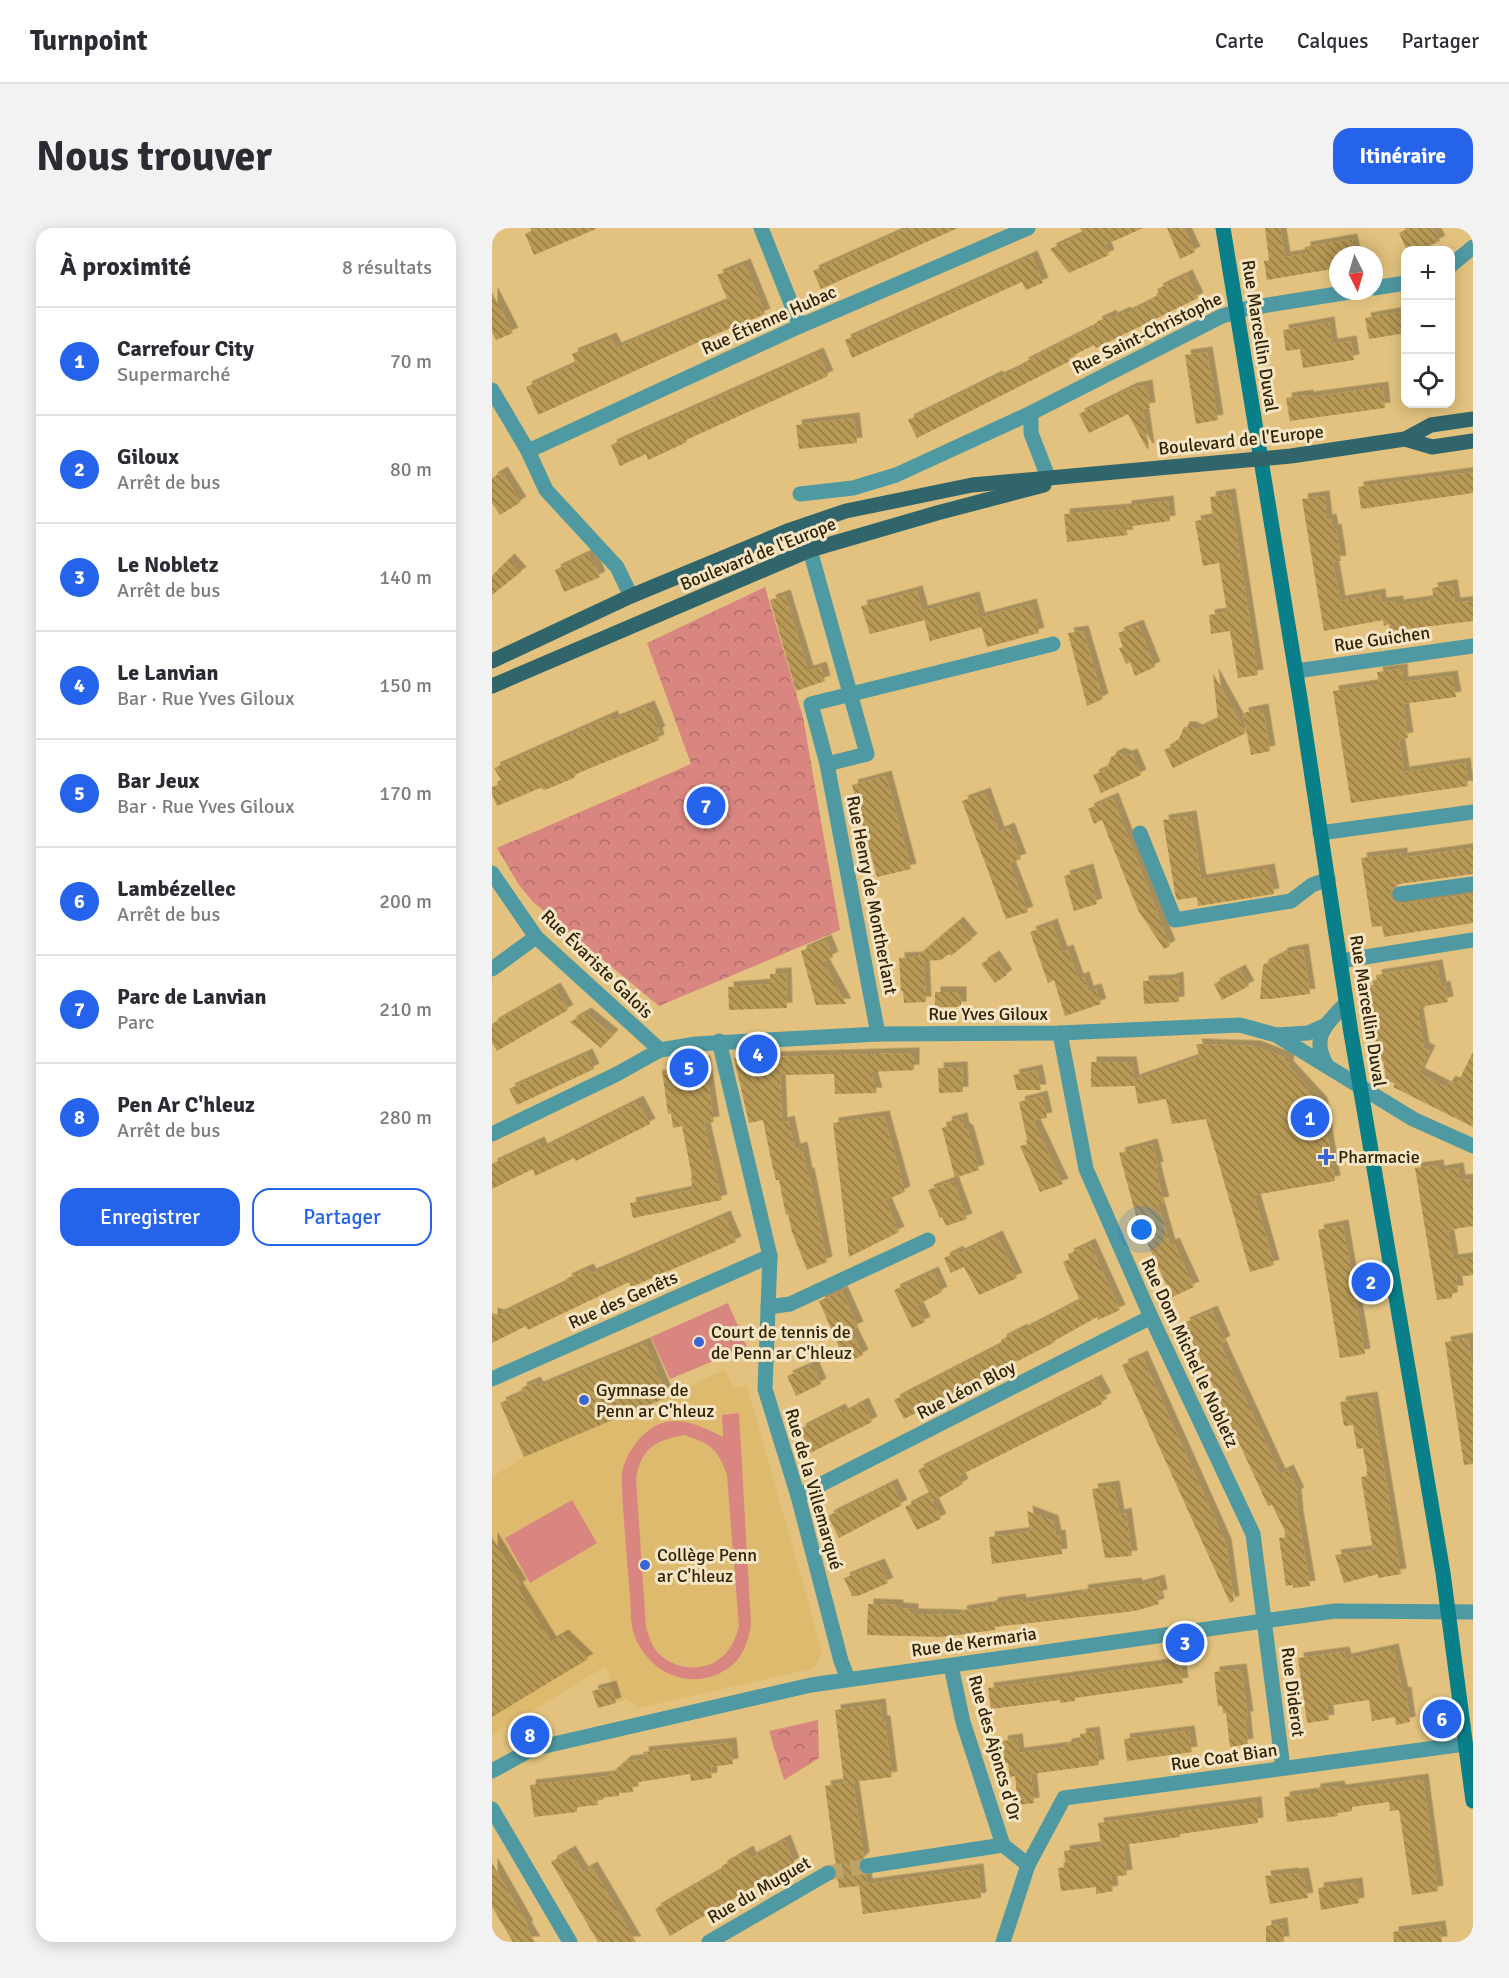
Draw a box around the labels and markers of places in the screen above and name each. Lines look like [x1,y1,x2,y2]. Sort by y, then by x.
pin: 7 [686,784,726,828]
pin: 4 [738,1032,778,1076]
pin: 5 [670,1046,708,1090]
pin: 1 [1290,1096,1330,1140]
place label: Pharmacie [1338,1146,1420,1168]
marker: Pharmacie [1319,1150,1333,1164]
pin: 2 [1352,1260,1390,1304]
place label: Court de tennis de de Penn ar C'hleuz [711,1321,852,1364]
marker: Court de tennis de de Penn ar C'hleuz [692,1335,706,1349]
place label: Gymnase de Penn ar C'hleuz [596,1379,714,1422]
marker: Gymnase de Penn ar C'hleuz [577,1393,591,1407]
place label: Collège Penn ar C'hleuz [657,1544,757,1587]
marker: Collège Penn ar C'hleuz [638,1558,652,1572]
pin: 3 [1166,1620,1204,1666]
pin: 6 [1422,1696,1462,1742]
pin: 8 [510,1712,549,1758]

